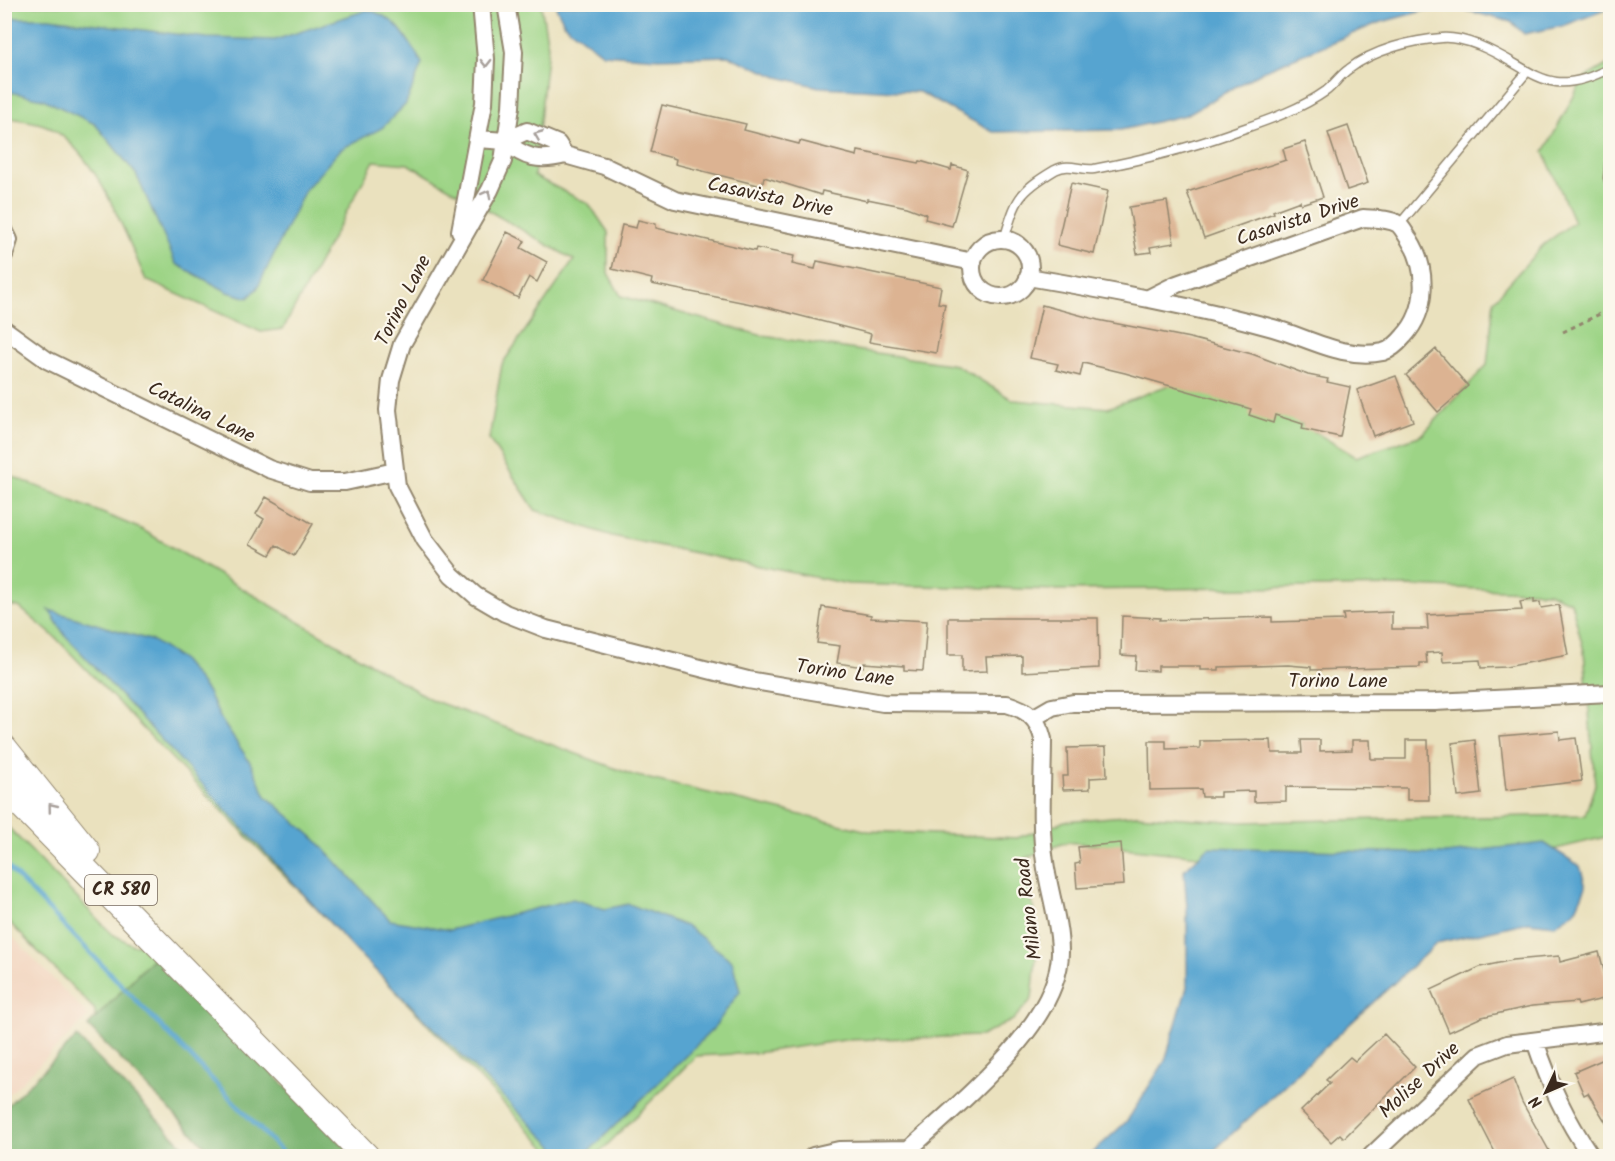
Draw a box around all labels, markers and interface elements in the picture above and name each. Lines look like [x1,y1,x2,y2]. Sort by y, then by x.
one-way arrow [480,58,492,67]
one-way arrow [534,130,545,142]
street label: Casavista Drive [704,169,836,227]
street label: Casavista Drive [1232,186,1364,256]
one-way arrow [480,190,491,200]
street label: Torino Lane [367,250,441,352]
street label: Catalina Lane [142,373,260,453]
street label: Torino Lane [794,651,896,697]
street label: Torino Lane [1289,666,1387,698]
one-way arrow [49,803,60,814]
street label: Milano Road [1008,855,1052,962]
road number: CR 580 [85,875,157,905]
street label: Molise Drive [1372,1035,1468,1127]
north arrow [1516,1062,1576,1122]
text: N [1524,1089,1549,1114]

